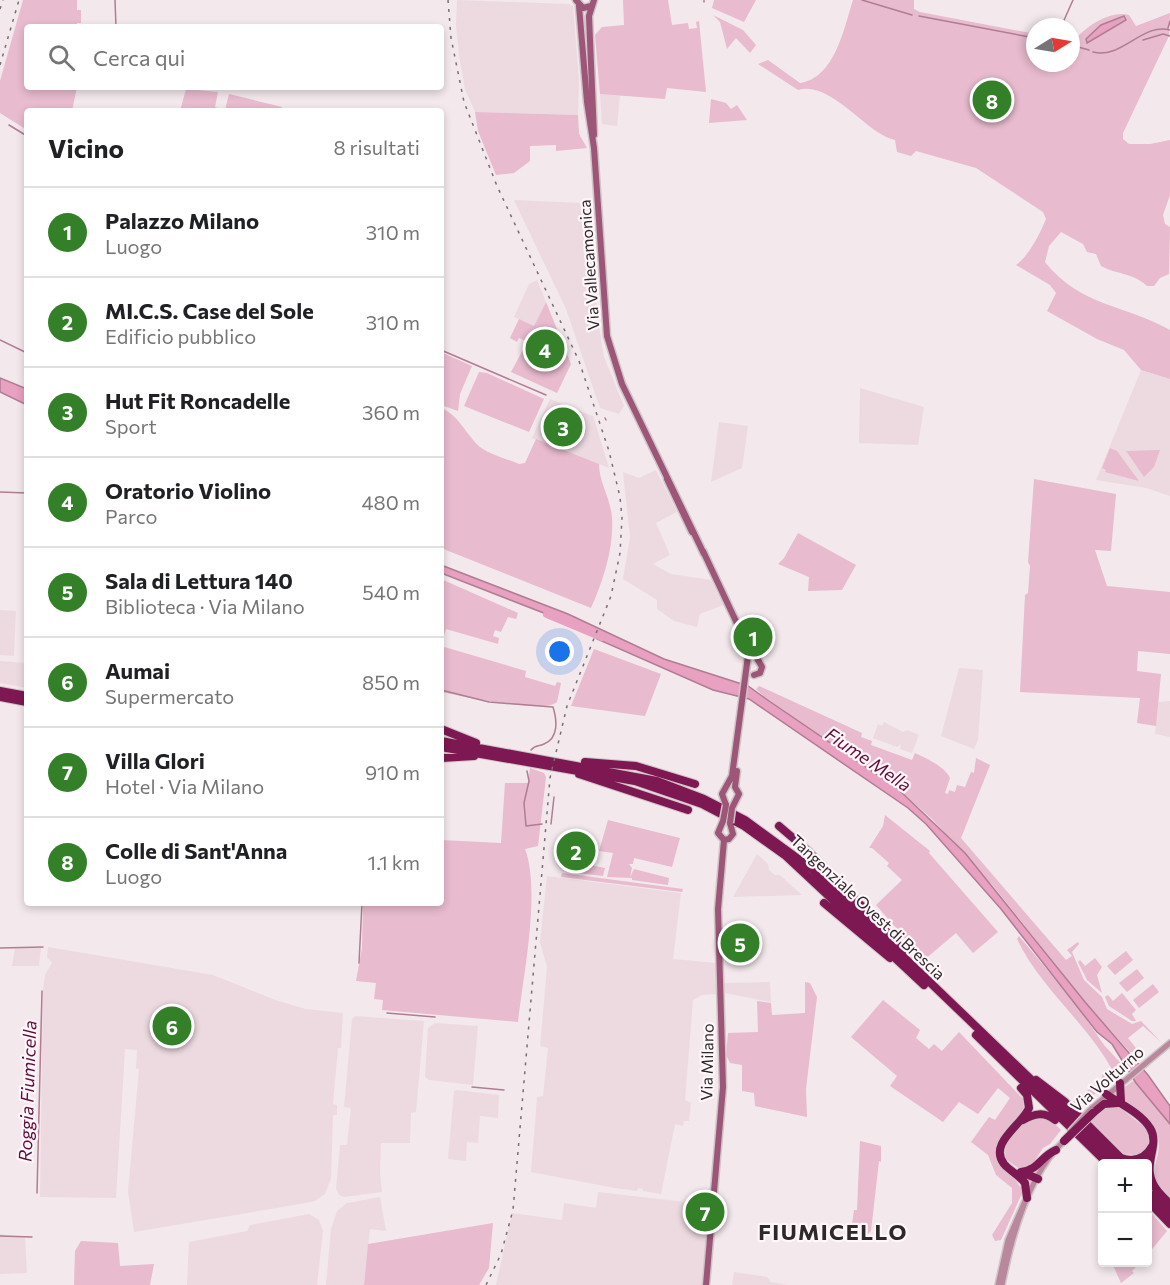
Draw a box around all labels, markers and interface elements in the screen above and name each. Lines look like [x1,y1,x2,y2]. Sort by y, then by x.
north arrow [1026,18,1080,72]
search box [24,24,444,90]
icon: search [45,41,78,74]
text: Cerca qui [93,44,185,71]
pin: 8 [972,78,1012,122]
text: Vicino [48,132,124,163]
text: 8 risultati [334,135,420,159]
street label: Via Vallecamonica [574,199,603,331]
text: Palazzo Milano [105,207,259,234]
text: 1 [63,220,72,244]
text: 310 m [366,220,420,244]
text: Luogo [105,234,162,258]
text: MI.C.S. Case del Sole [105,297,314,324]
text: 2 [62,310,73,334]
text: 310 m [366,310,420,334]
text: Edificio pubblico [105,324,256,348]
pin: 4 [526,326,564,372]
text: Hut Fit Roncadelle [105,387,290,414]
text: 3 [62,400,73,424]
text: 360 m [362,400,420,424]
pin: 3 [544,404,582,450]
text: Sport [105,414,157,438]
text: Oratorio Violino [105,477,271,504]
text: 4 [61,490,74,514]
text: 480 m [362,490,420,514]
text: Parco [105,504,158,528]
text: Sala di Lettura 140 [105,567,293,594]
text: 5 [62,580,73,604]
text: 540 m [362,580,420,604]
text: Biblioteca · Via Milano [105,594,305,618]
pin: 1 [734,614,772,660]
your location [545,637,574,666]
text: Aumai [105,657,170,684]
text: 6 [61,670,74,694]
text: 850 m [362,670,420,694]
text: Supermercato [105,684,234,708]
water label: Fiume Mella [821,722,916,796]
text: Villa Glori [105,747,205,774]
text: 7 [62,760,73,784]
text: 910 m [365,760,420,784]
text: Hotel · Via Milano [105,774,264,798]
pin: 2 [556,828,596,874]
street label: Tangenziale Ovest di Brescia [787,830,949,983]
text: Colle di Sant'Anna [105,837,287,864]
text: 8 [61,850,74,874]
text: 1.1 km [368,850,420,874]
text: Luogo [105,864,162,888]
pin: 5 [720,920,760,966]
pin: 6 [152,1004,192,1048]
water label: Roggia Fiumicella [14,1020,40,1162]
street label: Via Milano [696,1023,717,1101]
street label: Via Volturno [1066,1042,1147,1116]
map controls [1098,1159,1152,1267]
button: + [1098,1159,1152,1213]
pin: 7 [686,1190,724,1234]
button: − [1098,1213,1152,1267]
district label: FIUMICELLO [758,1218,908,1245]

